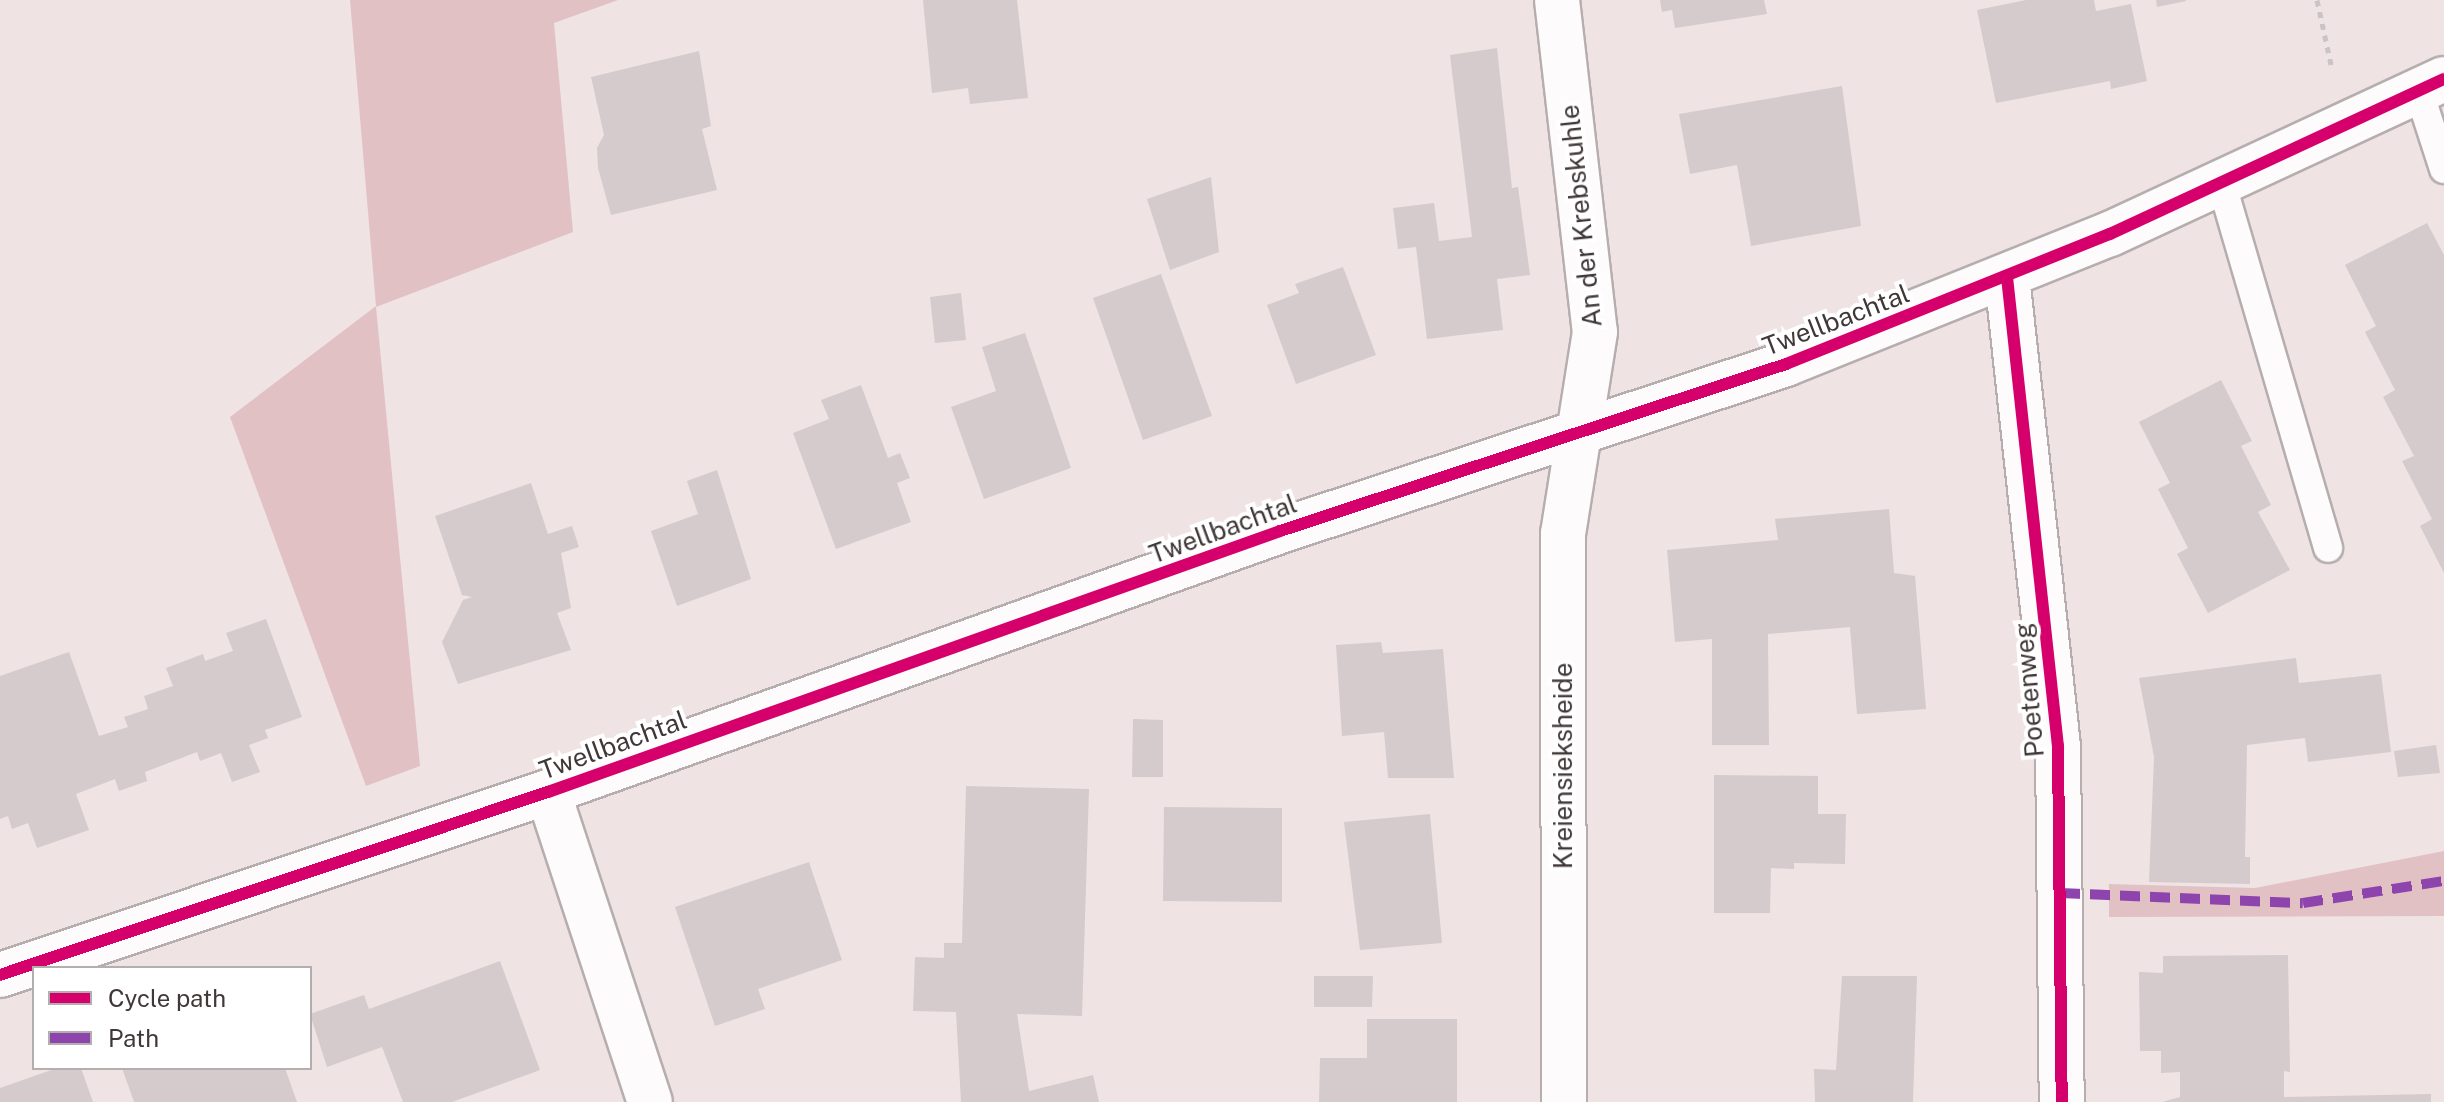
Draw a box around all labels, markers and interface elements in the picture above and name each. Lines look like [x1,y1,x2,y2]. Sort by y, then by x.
street label: An der Krebskuhle [1554,103,1608,329]
street label: Twellbachtal [1758,278,1914,362]
street label: Twellbachtal [1145,488,1301,570]
street label: Poetenweg [2008,621,2050,759]
street label: Kreiensieksheide [1547,663,1579,869]
street label: Twellbachtal [535,704,691,786]
legend [32,966,312,1070]
text: Cycle path [108,984,226,1012]
text: Path [108,1024,159,1052]

